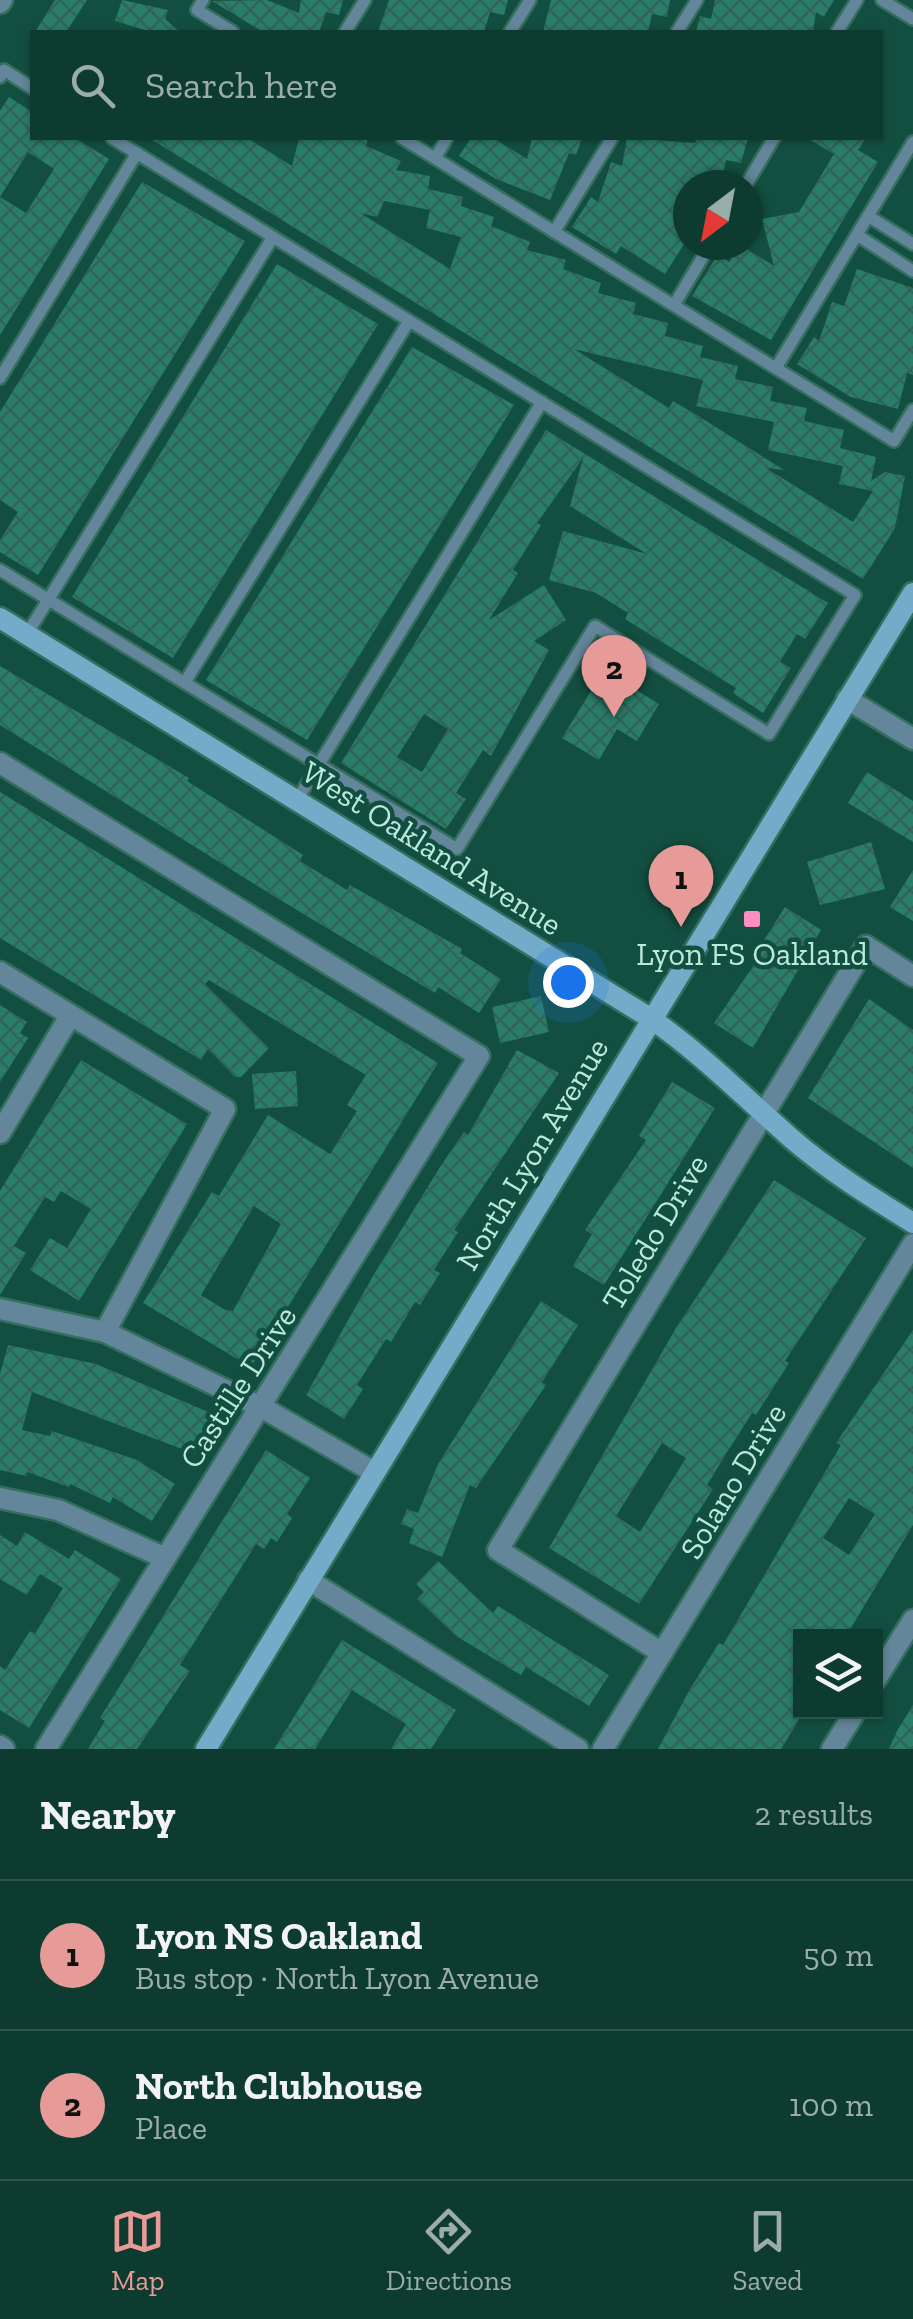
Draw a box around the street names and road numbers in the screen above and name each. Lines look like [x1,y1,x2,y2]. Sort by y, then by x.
street label: West Oakland Avenue [295,753,569,943]
street label: North Lyon Avenue [448,1031,616,1277]
street label: Toledo Drive [594,1147,716,1317]
street label: Castille Drive [172,1299,304,1475]
street label: Solano Drive [672,1396,794,1566]

